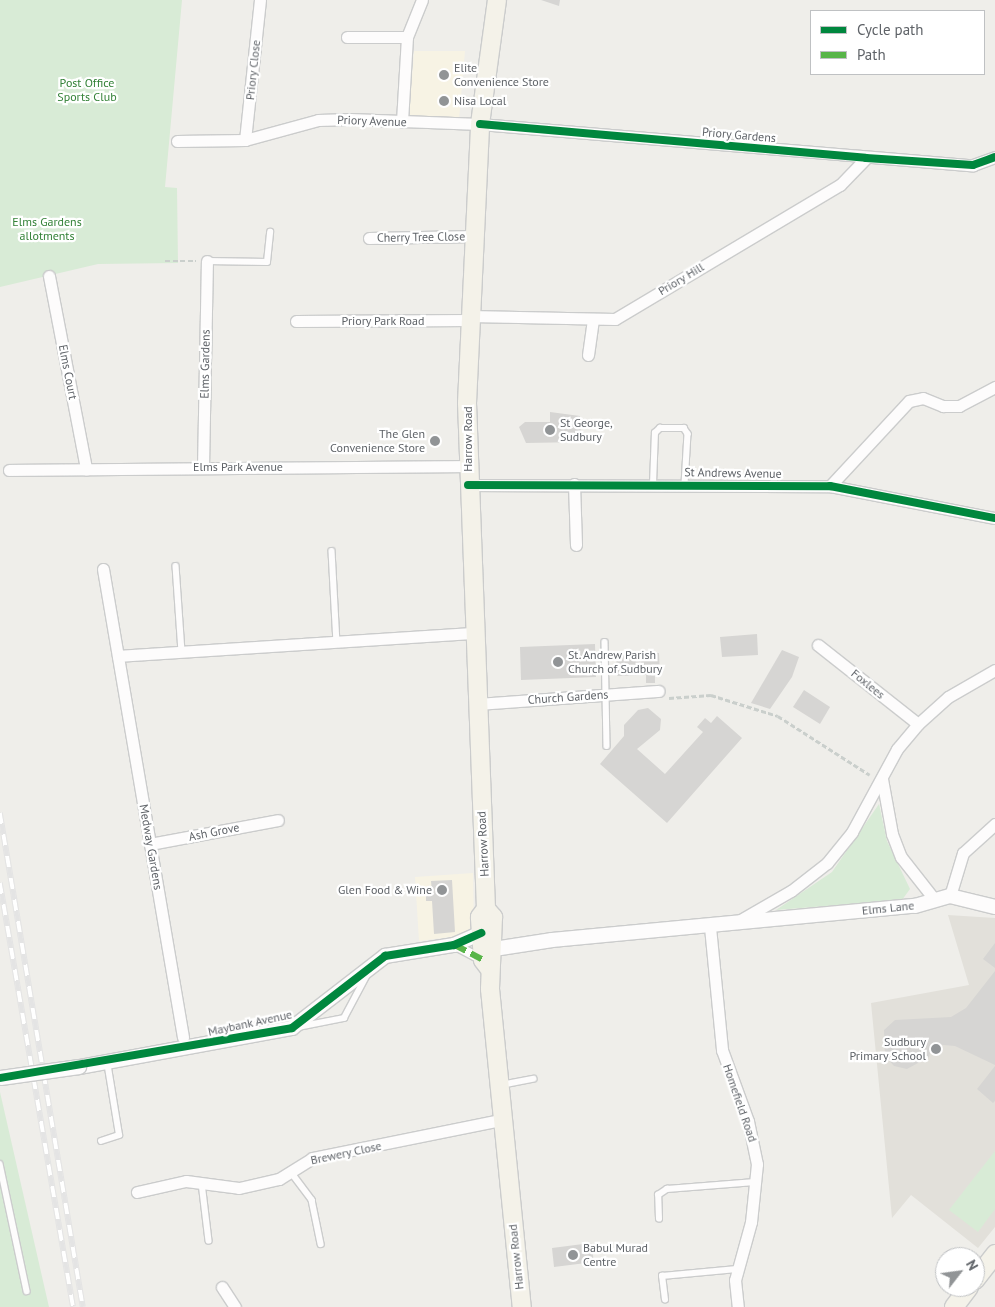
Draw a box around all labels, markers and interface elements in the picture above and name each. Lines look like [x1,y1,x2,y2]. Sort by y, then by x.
legend [810,10,985,75]
text: Cycle path [857,20,923,39]
street label: Priory Close [243,39,263,101]
text: Path [857,45,886,64]
place label: Elite Convenience Store [454,61,549,89]
marker: Elite Convenience Store [438,69,450,81]
park label: Post Office Sports Club [57,76,117,104]
place label: Nisa Local [454,94,506,108]
marker: Nisa Local [438,95,450,107]
street label: Priory Avenue [337,113,407,129]
street label: Priory Gardens [701,125,777,145]
park label: Elms Gardens allotments [12,215,82,243]
street label: Cherry Tree Close [376,229,466,245]
street label: Priory Hill [655,260,707,298]
street label: Priory Park Road [341,314,425,328]
street label: Elms Gardens [197,329,213,399]
street label: Elms Court [56,343,80,401]
street label: Harrow Road [461,406,475,472]
place label: St George, Sudbury [560,416,613,444]
marker: St George, Sudbury [544,424,556,436]
place label: The Glen Convenience Store [330,427,425,455]
marker: The Glen Convenience Store [429,435,441,447]
street label: Elms Park Avenue [193,460,283,474]
street label: St Andrews Avenue [684,465,782,481]
place label: St. Andrew Parish Church of Sudbury [568,648,662,676]
marker: St. Andrew Parish Church of Sudbury [552,656,564,668]
street label: Foxlees [848,666,888,702]
street label: Church Gardens [527,687,609,707]
street label: Medway Gardens [136,803,166,891]
street label: Harrow Road [474,811,492,877]
street label: Ash Grove [187,820,241,844]
place label: Glen Food & Wine [338,883,432,897]
marker: Glen Food & Wine [436,884,448,896]
street label: Elms Lane [861,898,915,918]
street label: Maybank Avenue [206,1007,294,1039]
place label: Sudbury Primary School [849,1035,926,1063]
marker: Sudbury Primary School [930,1043,942,1055]
street label: Homefield Road [720,1062,760,1144]
street label: Brewery Close [309,1138,383,1168]
street label: Harrow Road [505,1223,527,1291]
place label: Babul Murad Centre [583,1241,648,1269]
north arrow [935,1247,985,1297]
marker: Babul Murad Centre [567,1249,579,1261]
text: N [962,1257,982,1273]

